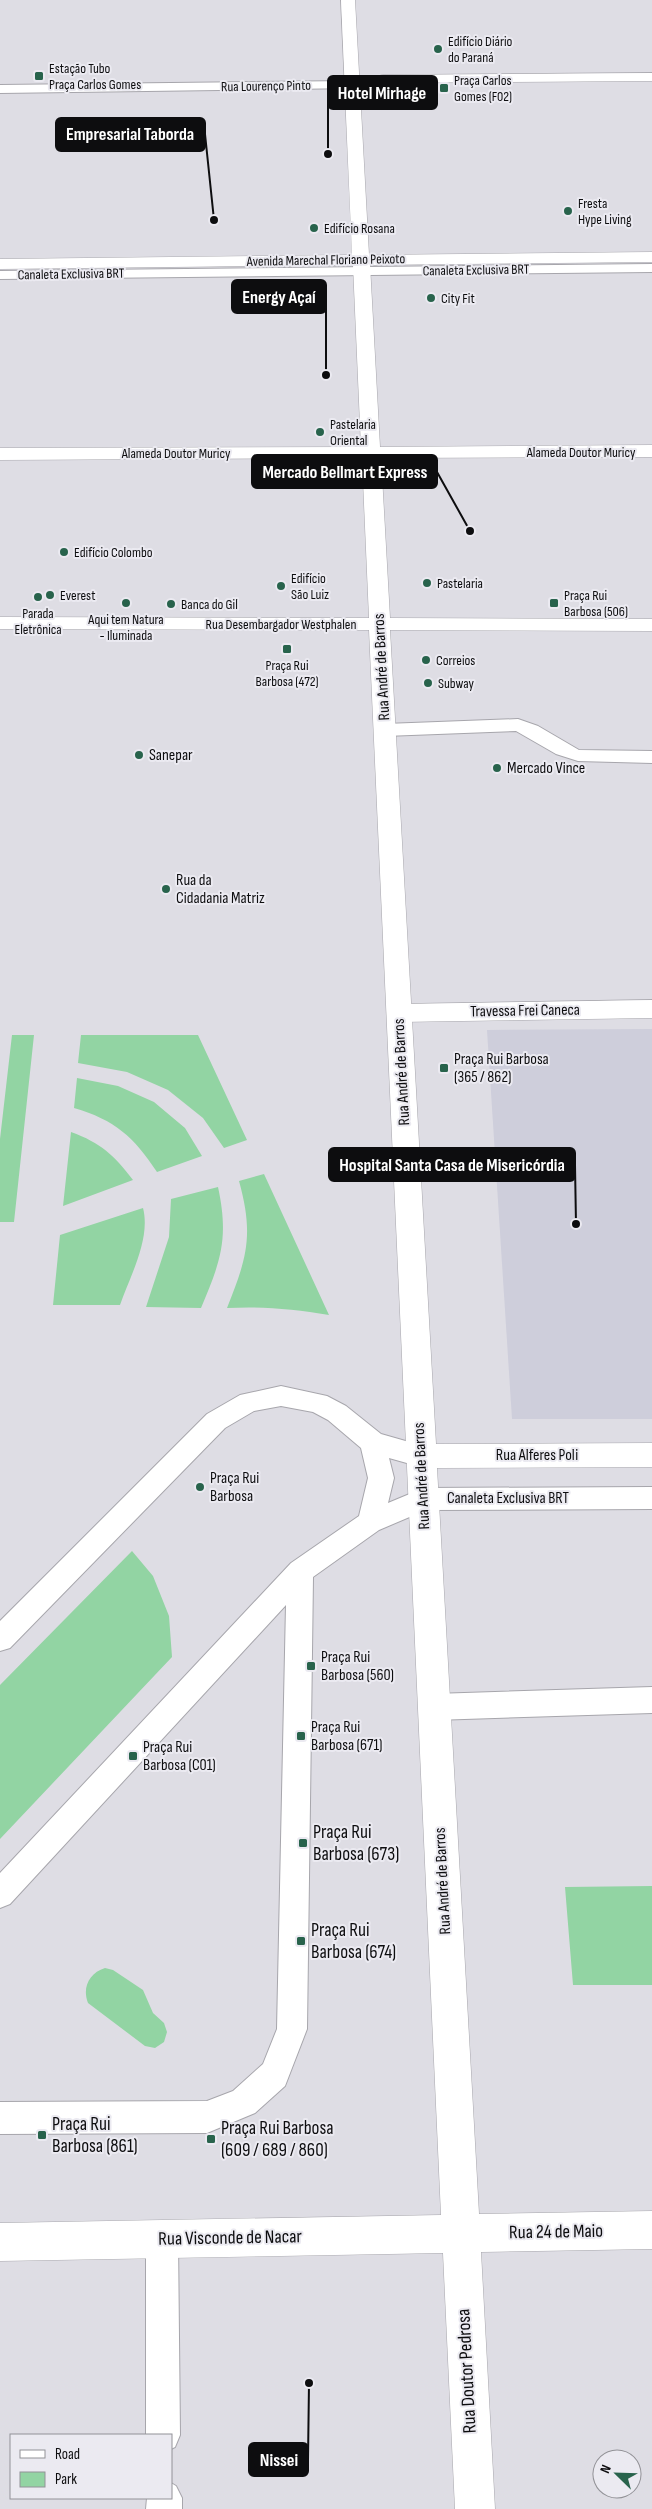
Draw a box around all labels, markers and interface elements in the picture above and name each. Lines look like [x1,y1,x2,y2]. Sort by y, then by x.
place label: Edifício Diário do Paraná [448,33,513,66]
marker: Edifício Diário do Paraná [432,43,444,55]
place label: Estação Tubo Praça Carlos Gomes [49,60,141,93]
marker: Estação Tubo Praça Carlos Gomes [33,70,45,82]
place label: Praça Carlos Gomes (F02) [454,72,512,105]
callout: Hotel Mirhage [328,76,437,109]
street label: Rua Lourenço Pinto [221,77,311,95]
marker: Praça Carlos Gomes (F02) [438,82,450,94]
text: Hotel Mirhage [338,83,426,104]
callout: Empresarial Taborda [56,118,205,151]
text: Empresarial Taborda [66,124,194,145]
place label: Fresta Hype Living [578,195,632,228]
marker: Fresta Hype Living [562,205,574,217]
place label: Edifício Rosana [324,220,395,237]
marker: Edifício Rosana [308,222,320,234]
street label: Avenida Marechal Floriano Peixoto [246,250,406,270]
street label: Canaleta Exclusiva BRT [422,261,530,279]
street label: Canaleta Exclusiva BRT [17,265,125,283]
callout: Energy Açaí [232,280,326,313]
text: Energy Açaí [242,287,316,308]
place label: City Fit [441,290,475,307]
marker: City Fit [425,292,437,304]
place label: Pastelaria Oriental [330,416,376,449]
marker: Pastelaria Oriental [314,426,326,438]
street label: Alameda Doutor Muricy [526,444,636,461]
street label: Alameda Doutor Muricy [121,445,231,462]
callout: Mercado Bellmart Express [252,455,437,488]
text: Mercado Bellmart Express [262,462,428,483]
place label: Edifício Colombo [74,544,153,561]
marker: Edifício Colombo [58,546,70,558]
place label: Edifício São Luiz [291,570,329,603]
place label: Pastelaria [437,575,483,592]
marker: Pastelaria [421,577,433,589]
marker: Edifício São Luiz [275,580,287,592]
place label: Everest [60,587,95,604]
place label: Praça Rui Barbosa (506) [564,587,628,620]
marker: Everest [44,589,56,601]
marker: Parada Eletrônica [32,591,44,603]
place label: Banca do Gil [181,596,238,613]
marker: Aqui tem Natura - Iluminada [120,597,132,609]
marker: Praça Rui Barbosa (506) [548,597,560,609]
marker: Banca do Gil [165,598,177,610]
place label: Parada Eletrônica [14,605,62,638]
place label: Aqui tem Natura - Iluminada [87,611,164,644]
street label: Rua André de Barros [370,613,394,721]
street label: Rua Desembargador Westphalen [206,616,356,633]
marker: Praça Rui Barbosa (472) [281,643,293,655]
place label: Correios [436,652,475,669]
marker: Correios [420,654,432,666]
place label: Praça Rui Barbosa (472) [255,657,319,690]
place label: Subway [438,675,475,692]
marker: Subway [422,677,434,689]
place label: Sanepar [149,746,193,765]
marker: Sanepar [133,749,145,761]
place label: Mercado Vince [507,759,585,778]
marker: Mercado Vince [491,762,503,774]
place label: Rua da Cidadania Matriz [176,871,265,908]
marker: Rua da Cidadania Matriz [160,883,172,895]
street label: Travessa Frei Caneca [470,1001,580,1021]
street label: Rua André de Barros [390,1018,414,1126]
place label: Praça Rui Barbosa (365 / 862) [454,1050,549,1087]
marker: Praça Rui Barbosa (365 / 862) [438,1062,450,1074]
callout: Hospital Santa Casa de Misericórdia [329,1148,575,1181]
text: Hospital Santa Casa de Misericórdia [339,1155,565,1176]
street label: Rua André de Barros [410,1422,434,1530]
street label: Rua Alferes Poli [496,1446,578,1465]
place label: Praça Rui Barbosa [210,1469,259,1506]
marker: Praça Rui Barbosa [194,1481,206,1493]
street label: Canaleta Exclusiva BRT [447,1489,570,1508]
place label: Praça Rui Barbosa (560) [321,1648,394,1685]
marker: Praça Rui Barbosa (560) [305,1660,317,1672]
place label: Praça Rui Barbosa (671) [311,1718,383,1755]
marker: Praça Rui Barbosa (671) [295,1730,307,1742]
place label: Praça Rui Barbosa (C01) [143,1738,216,1775]
marker: Praça Rui Barbosa (C01) [127,1750,139,1762]
place label: Praça Rui Barbosa (673) [313,1821,399,1866]
street label: Rua André de Barros [431,1827,455,1935]
marker: Praça Rui Barbosa (673) [297,1837,309,1849]
place label: Praça Rui Barbosa (674) [311,1919,396,1964]
marker: Praça Rui Barbosa (674) [295,1935,307,1947]
place label: Praça Rui Barbosa (861) [52,2113,138,2158]
place label: Praça Rui Barbosa (609 / 689 / 860) [221,2117,334,2162]
marker: Praça Rui Barbosa (861) [36,2129,48,2141]
marker: Praça Rui Barbosa (609 / 689 / 860) [205,2133,217,2145]
street label: Rua 24 de Maio [509,2220,603,2244]
street label: Rua Visconde de Nacar [158,2225,303,2251]
street label: Rua Doutor Pedrosa [452,2308,482,2434]
legend [10,2434,172,2499]
callout: Nissei [249,2443,308,2476]
text: Road [55,2445,80,2464]
north arrow [592,2449,642,2499]
text: Nissei [260,2450,298,2471]
text: N [596,2462,615,2476]
text: Park [55,2470,77,2489]

